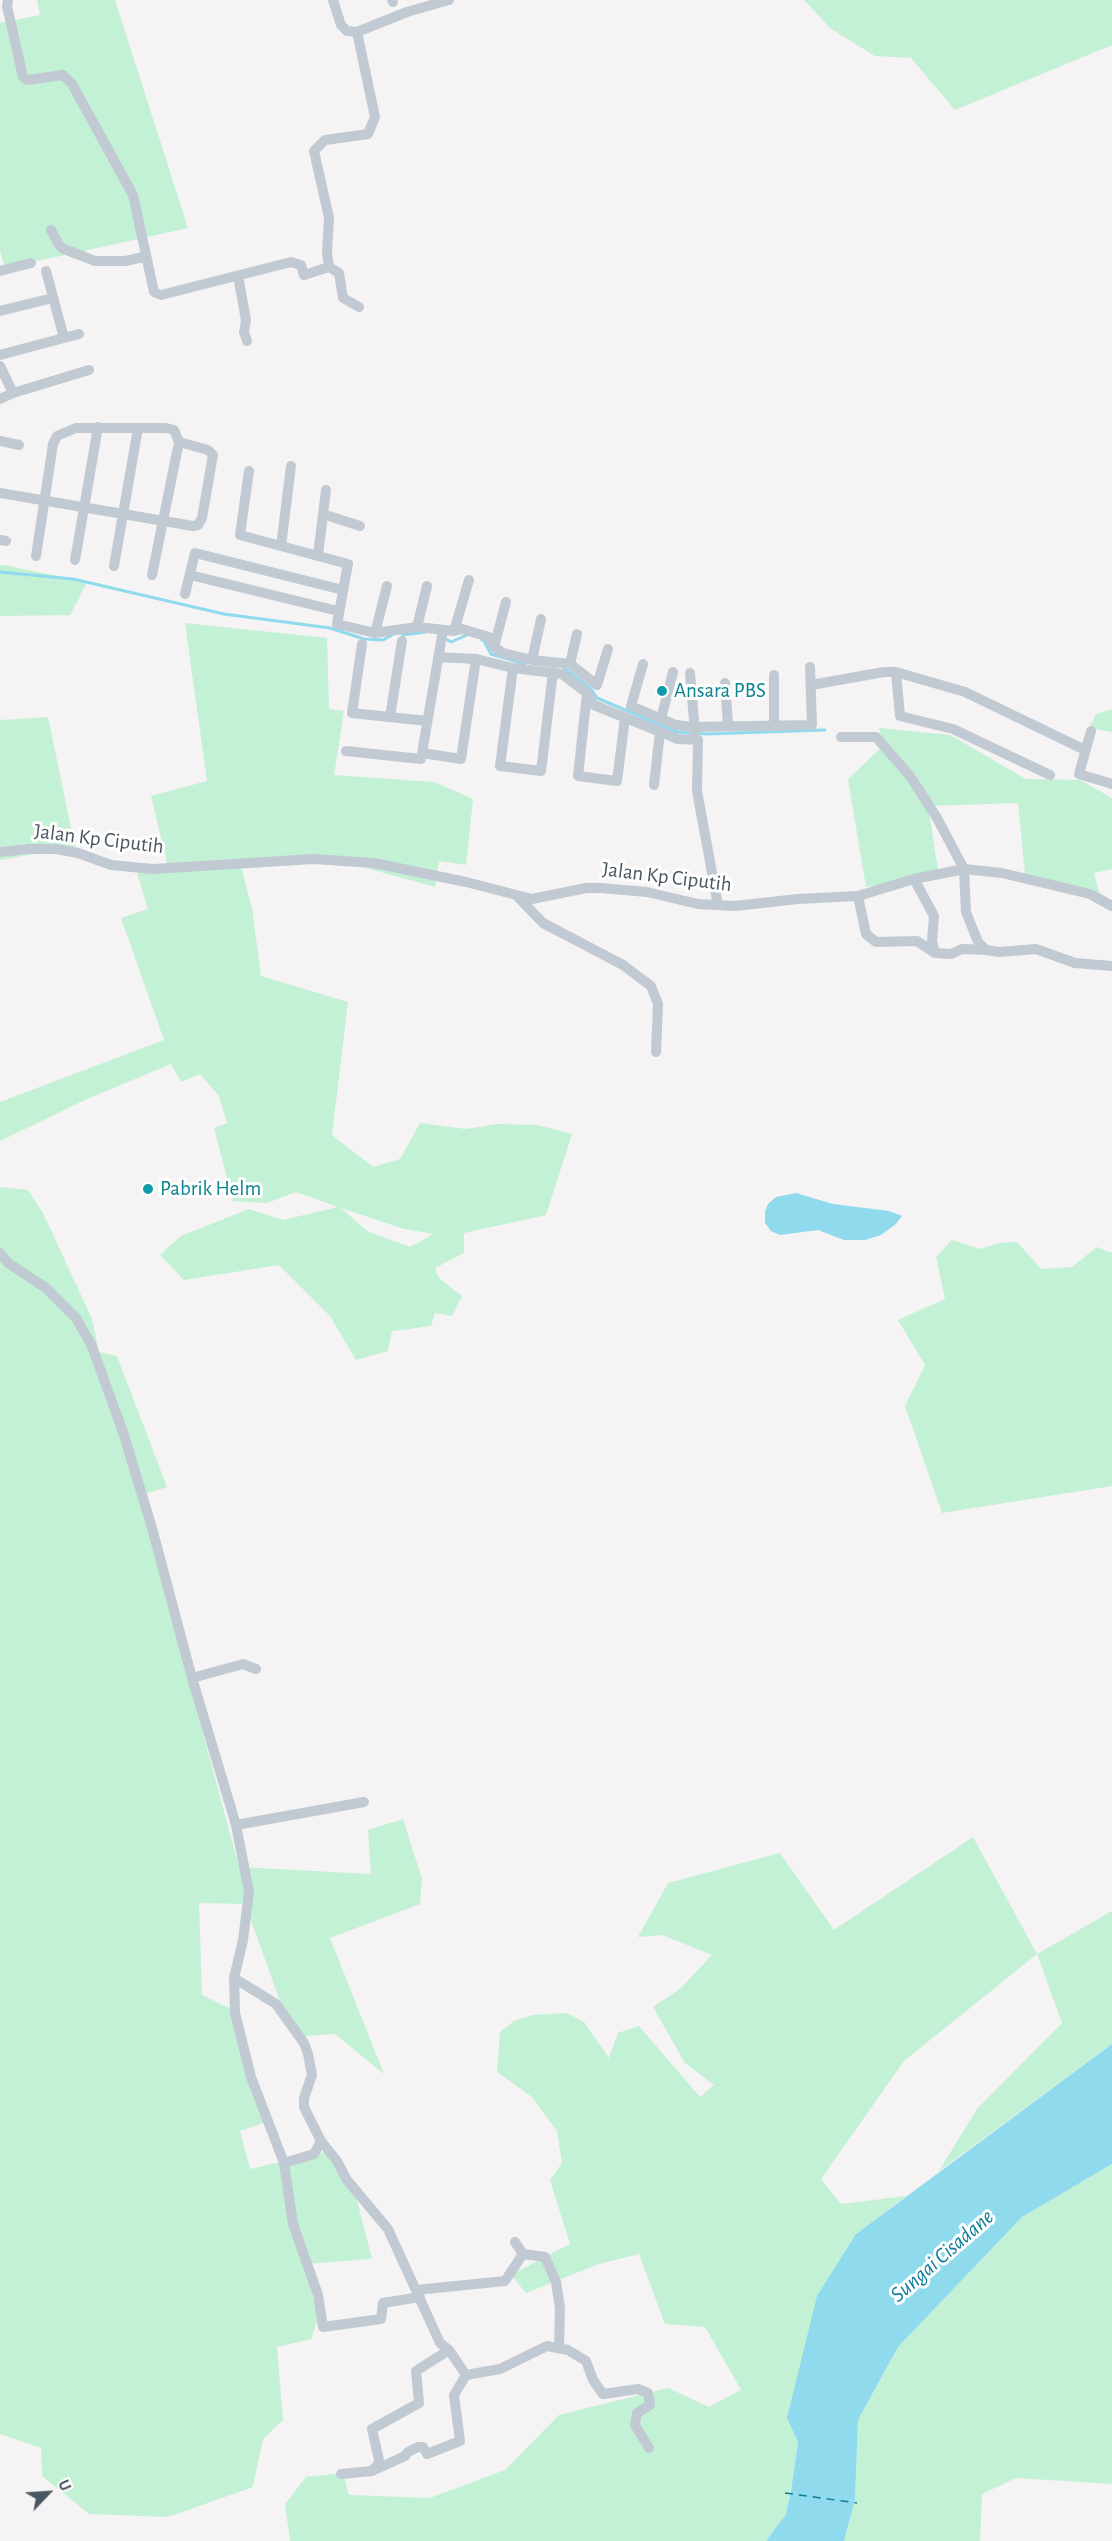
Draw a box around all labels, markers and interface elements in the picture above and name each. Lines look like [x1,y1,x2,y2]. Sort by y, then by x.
place label: Ansara PBS [674,678,766,704]
marker: Ansara PBS [655,684,669,698]
street label: Jalan Kp Ciputih [33,819,165,859]
street label: Jalan Kp Ciputih [601,857,733,897]
place label: Pabrik Helm [160,1176,261,1202]
marker: Pabrik Helm [141,1182,155,1196]
water label: Sungai Cisadane [885,2204,999,2308]
north arrow [18,2463,78,2523]
text: U [55,2477,74,2493]

